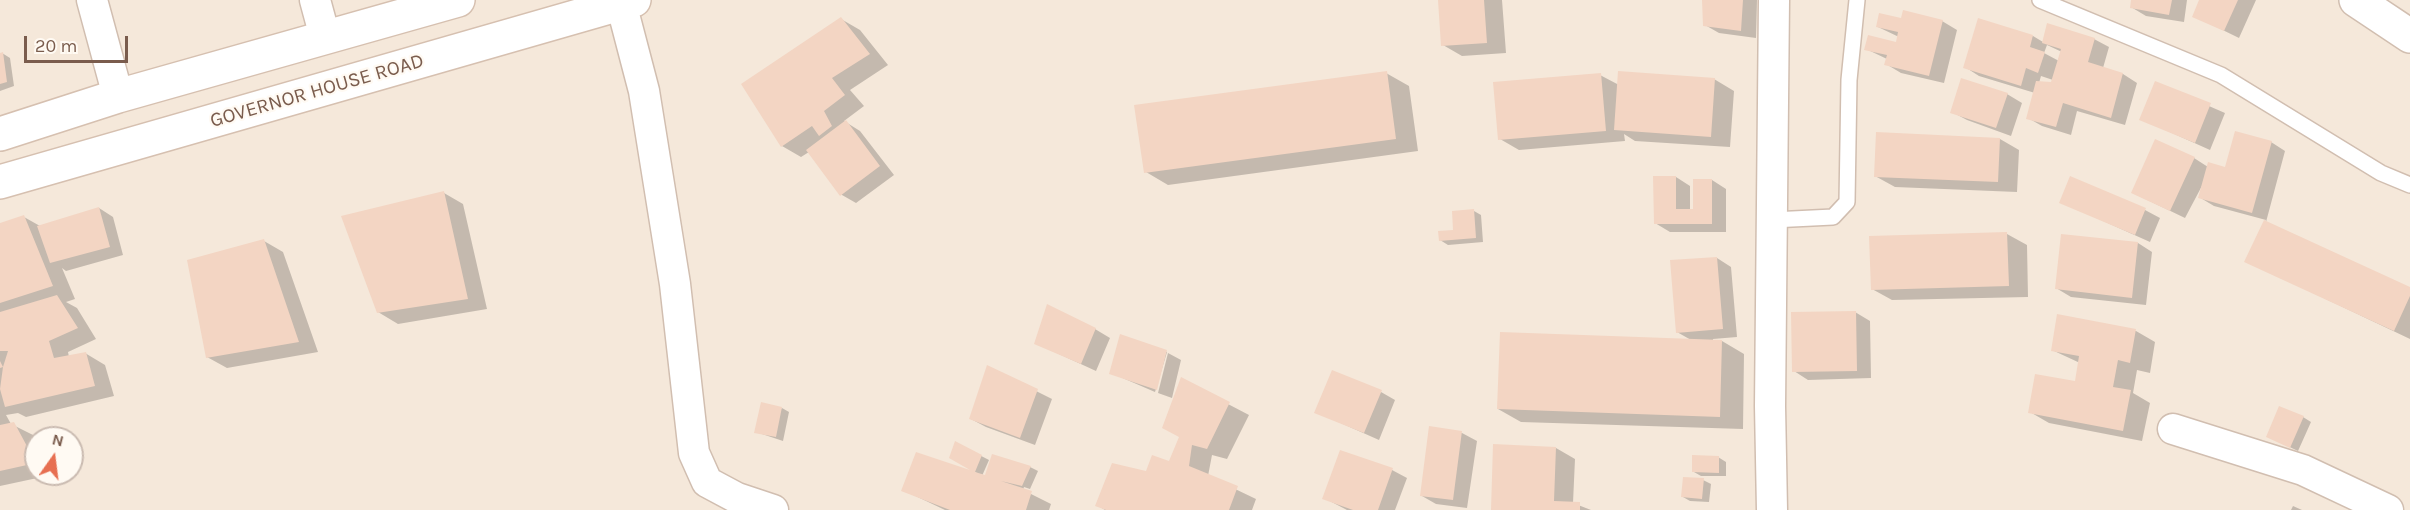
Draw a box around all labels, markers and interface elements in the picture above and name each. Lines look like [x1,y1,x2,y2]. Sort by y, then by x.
scale bar [27,24,130,62]
text: 20 m [35,35,77,57]
street label: GOVERNOR HOUSE ROAD [207,49,427,133]
north arrow [24,426,84,486]
text: N [50,429,66,451]

